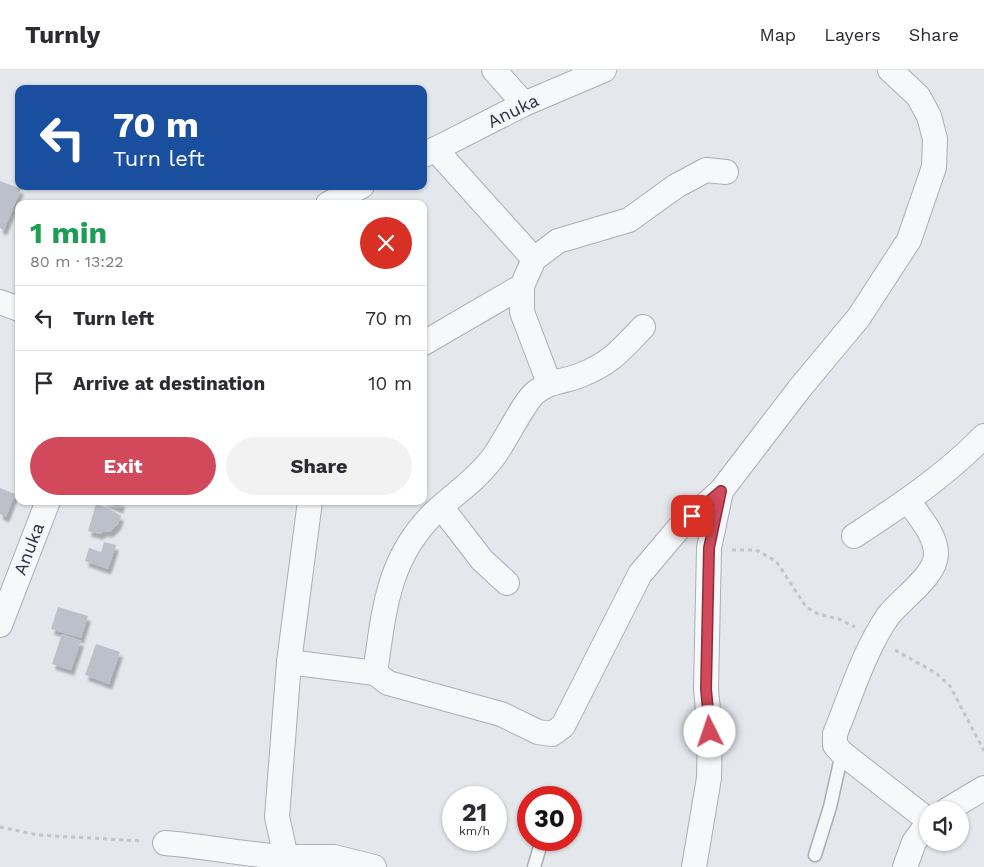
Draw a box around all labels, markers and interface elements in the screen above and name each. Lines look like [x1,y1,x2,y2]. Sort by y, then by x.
text: Turnly [25,21,100,49]
text: Map [759,24,796,45]
text: Layers [824,24,881,45]
text: Share [909,24,959,45]
street label: Anuka [484,89,542,132]
text: 70 m [113,104,199,146]
icon: left [30,105,95,170]
text: Turn left [113,146,205,171]
text: 1 min [30,215,107,250]
button: close [360,217,412,269]
text: 80 m · 13:22 [30,252,124,271]
icon: left [30,304,58,332]
text: Turn left [73,307,154,330]
text: 70 m [365,307,412,330]
icon: arrive [30,369,58,397]
text: Arrive at destination [73,372,265,395]
text: 10 m [368,372,412,395]
button: Exit [30,437,216,495]
button: Share [226,437,412,495]
pin [671,495,713,537]
icon: arrive [678,502,706,530]
street label: Anuka [9,520,48,578]
position arrow [683,705,735,757]
speed limit sign: 30 [517,786,582,851]
text: 21 [462,798,487,827]
map controls [919,801,969,851]
button: sound [919,801,969,851]
text: km/h [459,824,490,838]

